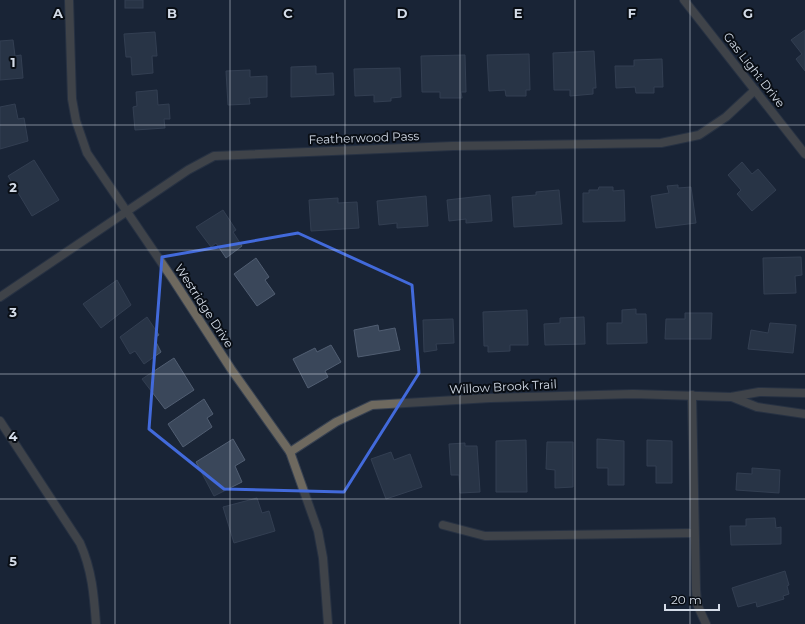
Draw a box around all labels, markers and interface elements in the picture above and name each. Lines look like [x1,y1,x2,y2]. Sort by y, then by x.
text: A [52,5,64,21]
text: B [167,5,177,21]
text: C [283,5,293,21]
text: D [397,5,408,21]
text: E [514,5,523,21]
text: F [628,5,636,21]
text: G [743,5,753,21]
street label: Gas Light Drive [720,29,788,110]
text: 1 [10,54,16,70]
street label: Featherwood Pass [308,128,420,147]
text: 2 [9,179,17,195]
street label: Westridge Drive [172,261,237,350]
text: 3 [8,304,17,320]
street label: Willow Brook Trail [449,376,557,397]
text: 4 [9,428,18,444]
text: 5 [9,553,17,569]
scale bar [665,586,719,612]
text: 20 m [671,592,702,607]

